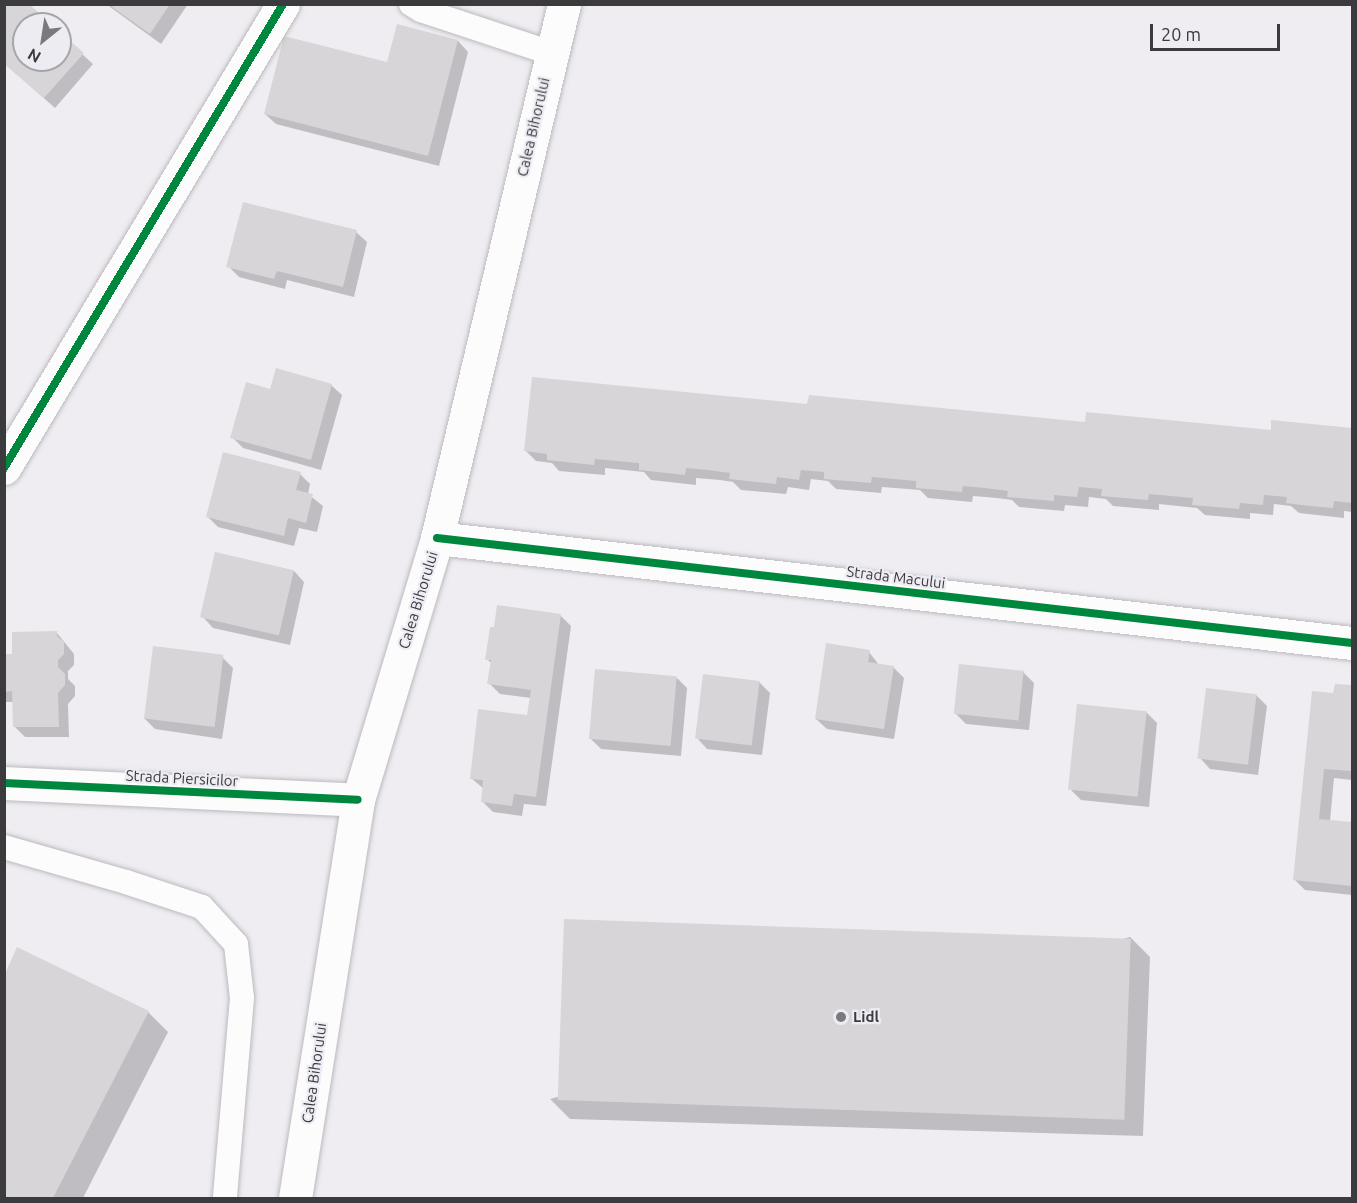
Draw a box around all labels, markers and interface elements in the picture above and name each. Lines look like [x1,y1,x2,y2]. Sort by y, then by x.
north arrow [12,12,72,72]
scale bar [1153,12,1284,50]
text: 20 m [1161,24,1201,44]
text: N [24,45,44,67]
street label: Calea Bihorului [513,76,553,178]
street label: Calea Bihorului [395,549,441,651]
street label: Strada Macului [846,562,946,592]
street label: Strada Piersicilor [125,766,239,790]
place label: Lidl [853,1008,879,1026]
marker: Lidl [834,1010,848,1024]
street label: Calea Bihorului [298,1022,330,1124]

